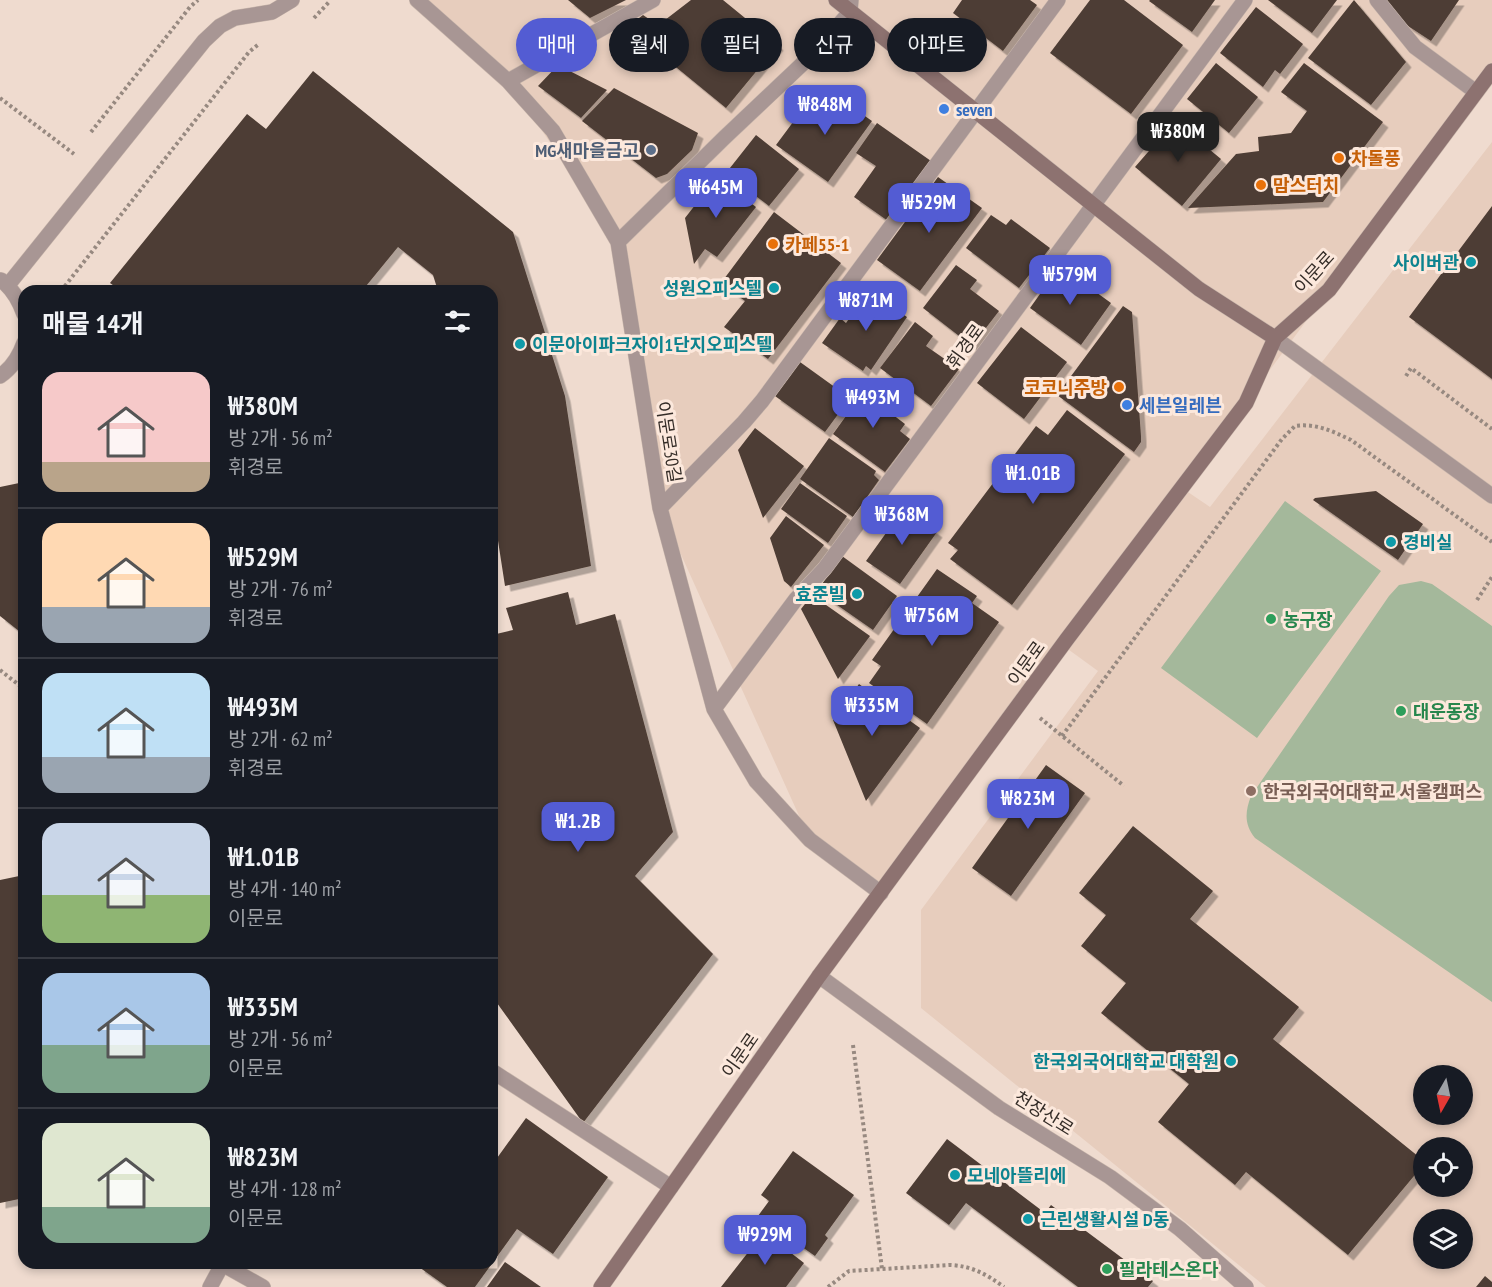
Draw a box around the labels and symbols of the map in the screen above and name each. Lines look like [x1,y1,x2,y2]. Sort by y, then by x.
pin: ₩848M [783,85,867,136]
place label: seven [956,98,993,121]
marker: seven [937,102,951,116]
pin: ₩380M [1136,112,1220,163]
place label: MG새마을금고 [535,139,639,162]
marker: MG새마을금고 [644,143,658,157]
place label: 차돌풍 [1351,147,1401,170]
marker: 차돌풍 [1332,151,1346,165]
pin: ₩645M [674,168,758,219]
place label: 맘스터치 [1273,174,1339,197]
marker: 맘스터치 [1254,178,1268,192]
pin: ₩529M [887,183,971,234]
place label: 카페55-1 [785,233,849,256]
marker: 카페55-1 [766,237,780,251]
street label: 이문로 [1289,246,1339,298]
place label: 사이버관 [1393,251,1459,274]
pin: ₩579M [1028,255,1112,306]
marker: 사이버관 [1464,255,1478,269]
place label: 성원오피스텔 [663,277,762,300]
marker: 성원오피스텔 [767,281,781,295]
pin: ₩871M [824,281,908,332]
street label: 휘경로 [941,319,989,373]
place label: 이문아이파크자이1단지오피스텔 [532,333,772,356]
marker: 이문아이파크자이1단지오피스텔 [513,337,527,351]
place label: 코코니주방 [1024,376,1107,399]
pin: ₩493M [831,378,915,429]
marker: 코코니주방 [1112,380,1126,394]
place label: 세븐일레븐 [1139,394,1222,417]
marker: 세븐일레븐 [1120,398,1134,412]
street label: 이문로30길 [651,399,687,485]
pin: ₩1.01B [984,454,1082,505]
pin: ₩368M [860,495,944,546]
place label: 경비실 [1403,531,1453,554]
marker: 경비실 [1384,535,1398,549]
place label: 효준빌 [795,583,845,606]
marker: 효준빌 [850,587,864,601]
pin: ₩756M [890,596,974,647]
place label: 농구장 [1283,608,1333,631]
marker: 농구장 [1264,612,1278,626]
street label: 이문로 [1002,636,1050,690]
pin: ₩335M [830,686,914,737]
place label: 대운동장 [1413,700,1480,723]
marker: 대운동장 [1394,704,1408,718]
pin: ₩823M [986,779,1070,830]
place label: 한국외국어대학교 서울캠퍼스 [1263,780,1482,803]
marker: 한국외국어대학교 서울캠퍼스 [1244,784,1258,798]
pin: ₩1.2B [536,802,620,853]
street label: 이문로 [716,1028,764,1082]
place label: 한국외국어대학교 대학원 [1033,1050,1219,1073]
marker: 한국외국어대학교 대학원 [1224,1054,1238,1068]
north arrow [1413,1065,1473,1125]
street label: 천장산로 [1010,1086,1078,1140]
place label: 모네아뜰리에 [967,1164,1066,1187]
marker: 모네아뜰리에 [948,1168,962,1182]
place label: 근린생활시설 D동 [1040,1208,1169,1231]
marker: 근린생활시설 D동 [1021,1212,1035,1226]
pin: ₩929M [723,1215,807,1266]
place label: 필라테스온다 [1119,1258,1219,1281]
marker: 필라테스온다 [1100,1262,1114,1276]

